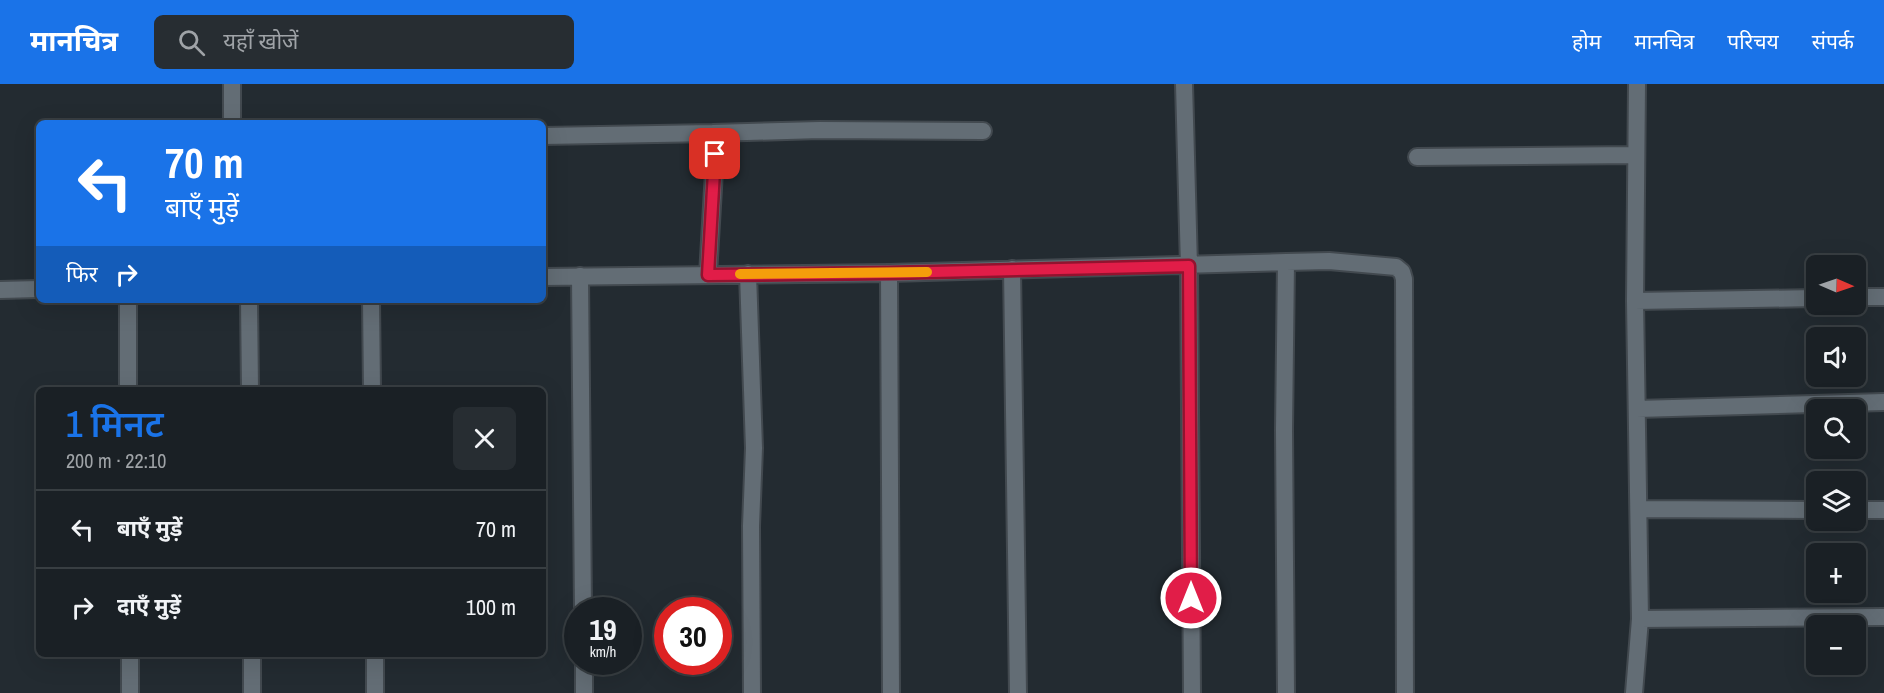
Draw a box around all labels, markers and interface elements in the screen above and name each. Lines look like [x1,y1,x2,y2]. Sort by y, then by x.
search box [154,15,574,69]
text: मानचित्र [30,22,118,60]
icon: search [175,26,208,59]
text: यहाँ खोजें [223,26,298,56]
text: होम [1572,27,1601,56]
text: मानचित्र [1634,27,1694,56]
text: परिचय [1727,27,1779,56]
text: संपर्क [1812,27,1854,56]
pin [689,128,740,179]
text: 70 m [165,135,244,191]
icon: arrive [698,137,731,170]
icon: left [66,144,144,222]
text: बाएँ मुड़ें [165,189,239,225]
north arrow [1806,255,1866,315]
map controls [1806,255,1866,675]
icon: right [110,258,143,291]
text: फिर [66,259,98,289]
button: sound [1806,327,1866,387]
button: search [1806,399,1866,459]
text: 1 मिनट [66,400,164,448]
button: close [453,407,516,470]
text: 200 m · 22:10 [66,447,166,474]
button: layers [1806,471,1866,531]
icon: left [66,513,99,546]
text: बाएँ मुड़ें [117,513,182,543]
text: 70 m [476,514,516,544]
button: + [1806,543,1866,603]
position arrow [1159,566,1223,630]
icon: right [66,591,99,624]
text: दाएँ मुड़ें [117,591,181,621]
text: 100 m [466,592,516,622]
speed limit sign: 30 [654,597,732,675]
text: 19 [589,609,617,649]
button: − [1806,615,1866,675]
text: km/h [590,641,616,662]

